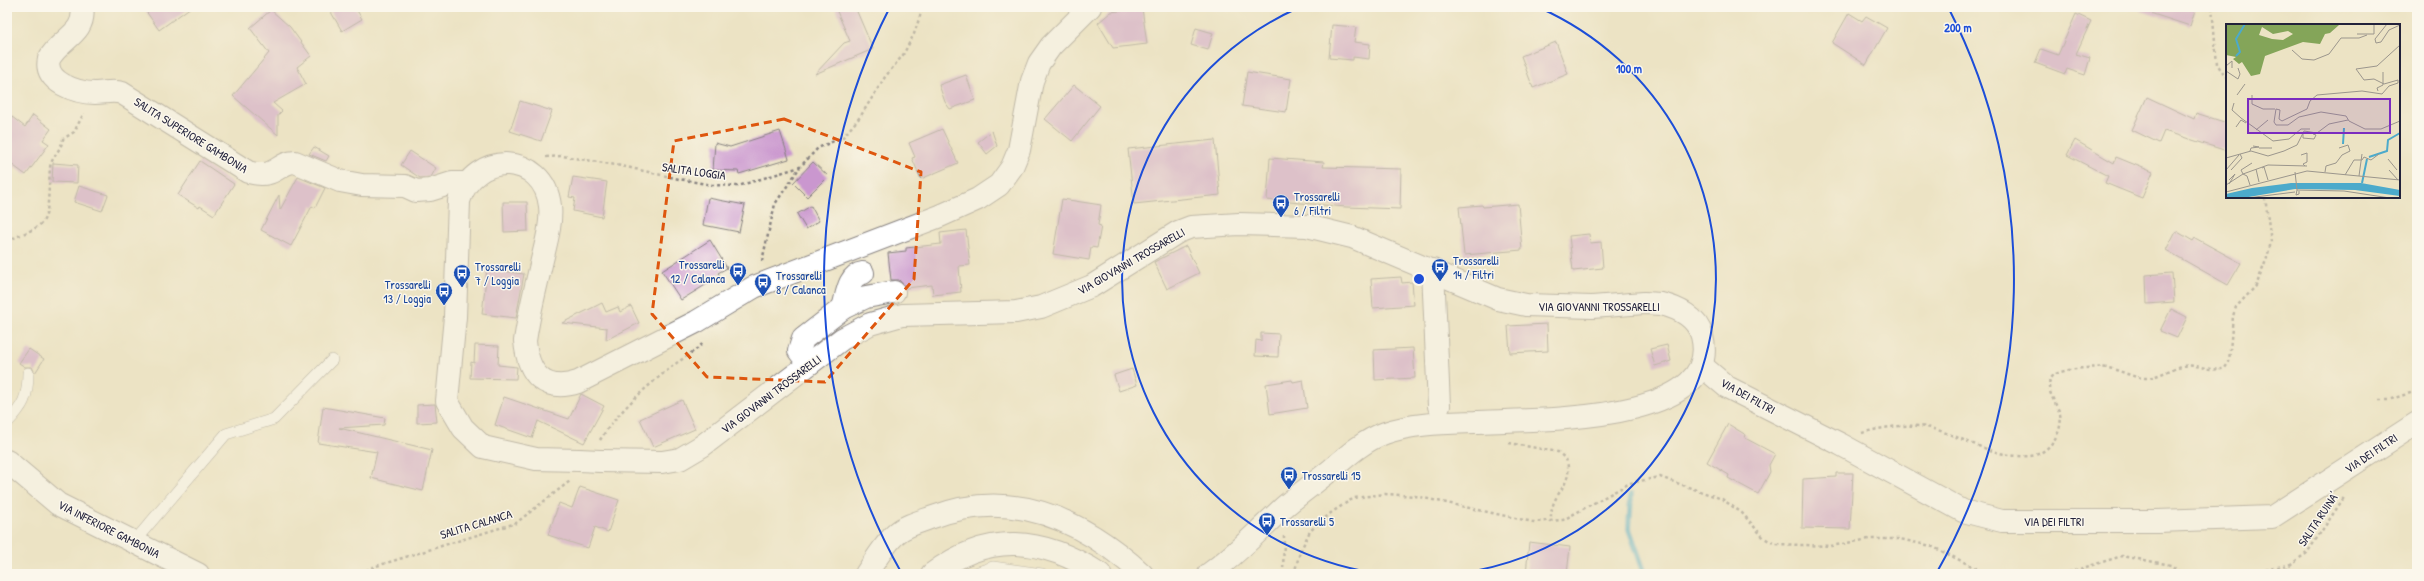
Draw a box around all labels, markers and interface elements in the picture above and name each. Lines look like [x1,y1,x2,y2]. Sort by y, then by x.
text: 200 m [1944,19,1972,36]
inset map [2226,24,2400,198]
text: 100 m [1616,60,1642,77]
street label: SALITA SUPERIORE GAMBONIA [131,93,251,177]
street label: SALITA LOGGIA [661,158,727,184]
place label: Trossarelli 6 / Filtri [1294,188,1340,219]
bus stop icon: Trossarelli 6 / Filtri [1271,193,1291,218]
street label: VIA GIOVANNI TROSSARELLI [1074,223,1188,299]
place label: Trossarelli 14 / Filtri [1453,252,1499,283]
place label: Trossarelli 12 / Calanca [670,256,725,287]
bus stop icon: Trossarelli 14 / Filtri [1430,257,1450,282]
place label: Trossarelli 7 / Loggia [475,258,521,289]
bus stop icon: Trossarelli 12 / Calanca [728,261,748,286]
bus stop icon: Trossarelli 7 / Loggia [452,263,472,288]
place label: Trossarelli 8 / Calanca [776,267,826,298]
bus stop icon: Trossarelli 8 / Calanca [753,272,773,297]
centre of rings [1412,272,1426,286]
place label: Trossarelli 13 / Loggia [383,276,431,307]
bus stop icon: Trossarelli 13 / Loggia [434,281,454,306]
street label: VIA GIOVANNI TROSSARELLI [1538,298,1660,315]
street label: VIA GIOVANNI TROSSARELLI [717,351,825,437]
street label: VIA DEI FILTRI [1717,374,1779,418]
street label: VIA DEI FILTRI [2341,429,2401,477]
bus stop icon: Trossarelli 15 [1279,465,1299,490]
place label: Trossarelli 15 [1302,467,1360,484]
street label: SALITA RUINA' [2294,489,2342,549]
street label: VIA INFERIORE GAMBONIA [55,496,163,562]
street label: SALITA CALANCA [438,505,514,543]
bus stop icon: Trossarelli 5 [1257,511,1277,536]
place label: Trossarelli 5 [1280,513,1334,530]
street label: VIA DEI FILTRI [2024,513,2084,530]

